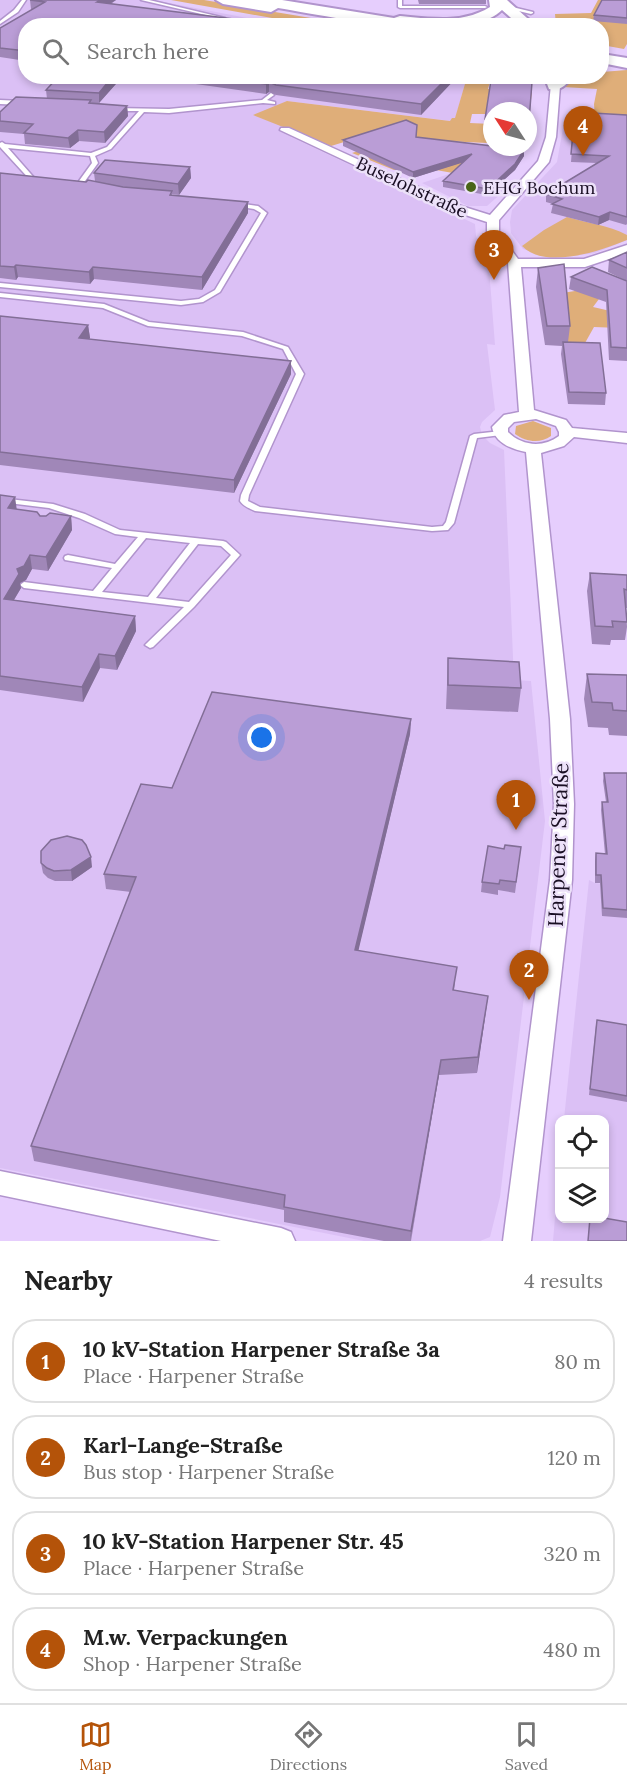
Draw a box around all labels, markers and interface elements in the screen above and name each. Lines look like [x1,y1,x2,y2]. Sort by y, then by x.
search box [18,18,609,84]
icon: search [39,35,72,68]
text: Search here [87,37,209,65]
north arrow [483,102,537,156]
pin: 4 [564,106,602,156]
street label: Buselohstraße [353,151,472,223]
place label: EHG Bochum [483,176,595,199]
marker: EHG Bochum [464,180,478,194]
pin: 3 [474,230,514,280]
your location [247,723,276,752]
street label: Harpener Straße [542,762,574,928]
pin: 1 [496,780,536,830]
pin: 2 [510,950,548,1000]
map controls [555,1115,609,1223]
button: locate [555,1115,609,1169]
button: layers [555,1169,609,1223]
text: Nearby [24,1264,112,1297]
text: 4 results [524,1268,603,1293]
text: 10 kV-Station Harpener Straße 3a [83,1335,440,1363]
text: 1 [41,1349,50,1374]
text: 80 m [554,1349,601,1374]
text: Place · Harpener Straße [83,1363,304,1388]
text: Karl-Lange-Straße [83,1431,283,1459]
text: 2 [40,1445,51,1470]
text: 120 m [547,1445,601,1470]
text: Bus stop · Harpener Straße [83,1459,334,1484]
text: 10 kV-Station Harpener Str. 45 [83,1527,404,1555]
text: 3 [40,1541,51,1566]
text: 320 m [544,1541,601,1566]
text: Place · Harpener Straße [83,1555,304,1580]
text: M.w. Verpackungen [83,1623,288,1651]
text: 4 [40,1637,51,1662]
text: 480 m [543,1637,601,1662]
text: Shop · Harpener Straße [83,1651,302,1676]
tab: Map [79,1718,112,1774]
tab: Directions [270,1718,347,1774]
tab: Saved [505,1718,548,1774]

